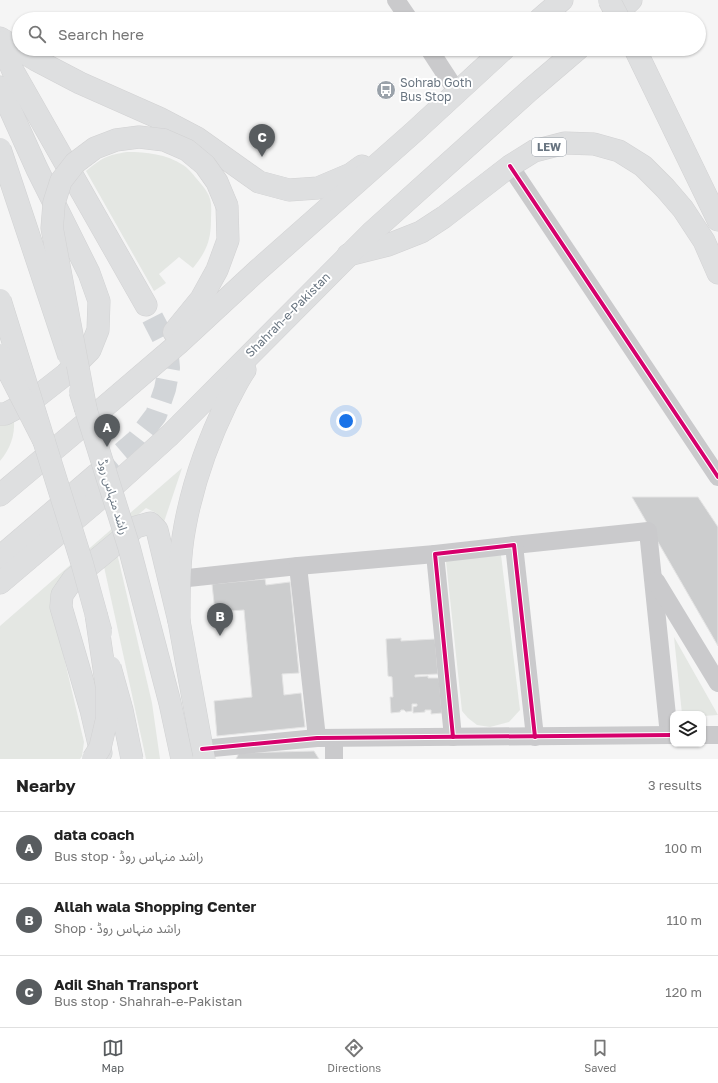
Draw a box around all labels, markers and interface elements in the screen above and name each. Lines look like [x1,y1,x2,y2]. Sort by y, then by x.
search box [12,12,706,56]
icon: search [26,23,48,45]
text: Search here [58,25,144,43]
place label: Sohrab Goth Bus Stop [400,75,472,104]
bus stop icon: Sohrab Goth Bus Stop [375,79,397,101]
pin: C [249,124,275,157]
road number: LEW [532,138,566,156]
street label: Shahrah-e-Pakistan [242,269,333,360]
your location [336,411,356,431]
pin: A [94,414,120,447]
street label: راشد منہاس روڈ [94,457,132,537]
pin: B [207,603,233,636]
map controls [670,711,706,747]
button: layers [670,711,706,747]
text: Nearby [16,775,76,796]
text: 3 results [648,777,702,793]
text: data coach [54,825,134,843]
text: A [24,840,34,856]
text: 100 m [665,840,702,856]
text: Bus stop · راشد منہاس روڈ [54,848,203,864]
text: Allah wala Shopping Center [54,897,256,915]
text: B [24,912,34,928]
text: 110 m [667,912,702,928]
text: Shop · راشد منہاس روڈ [54,920,181,936]
text: Adil Shah Transport [54,975,199,993]
text: C [24,984,34,1000]
text: 120 m [665,984,702,1000]
text: Bus stop · Shahrah-e-Pakistan [54,993,242,1009]
tab: Map [102,1037,124,1074]
tab: Directions [327,1037,381,1074]
tab: Saved [584,1037,616,1074]

